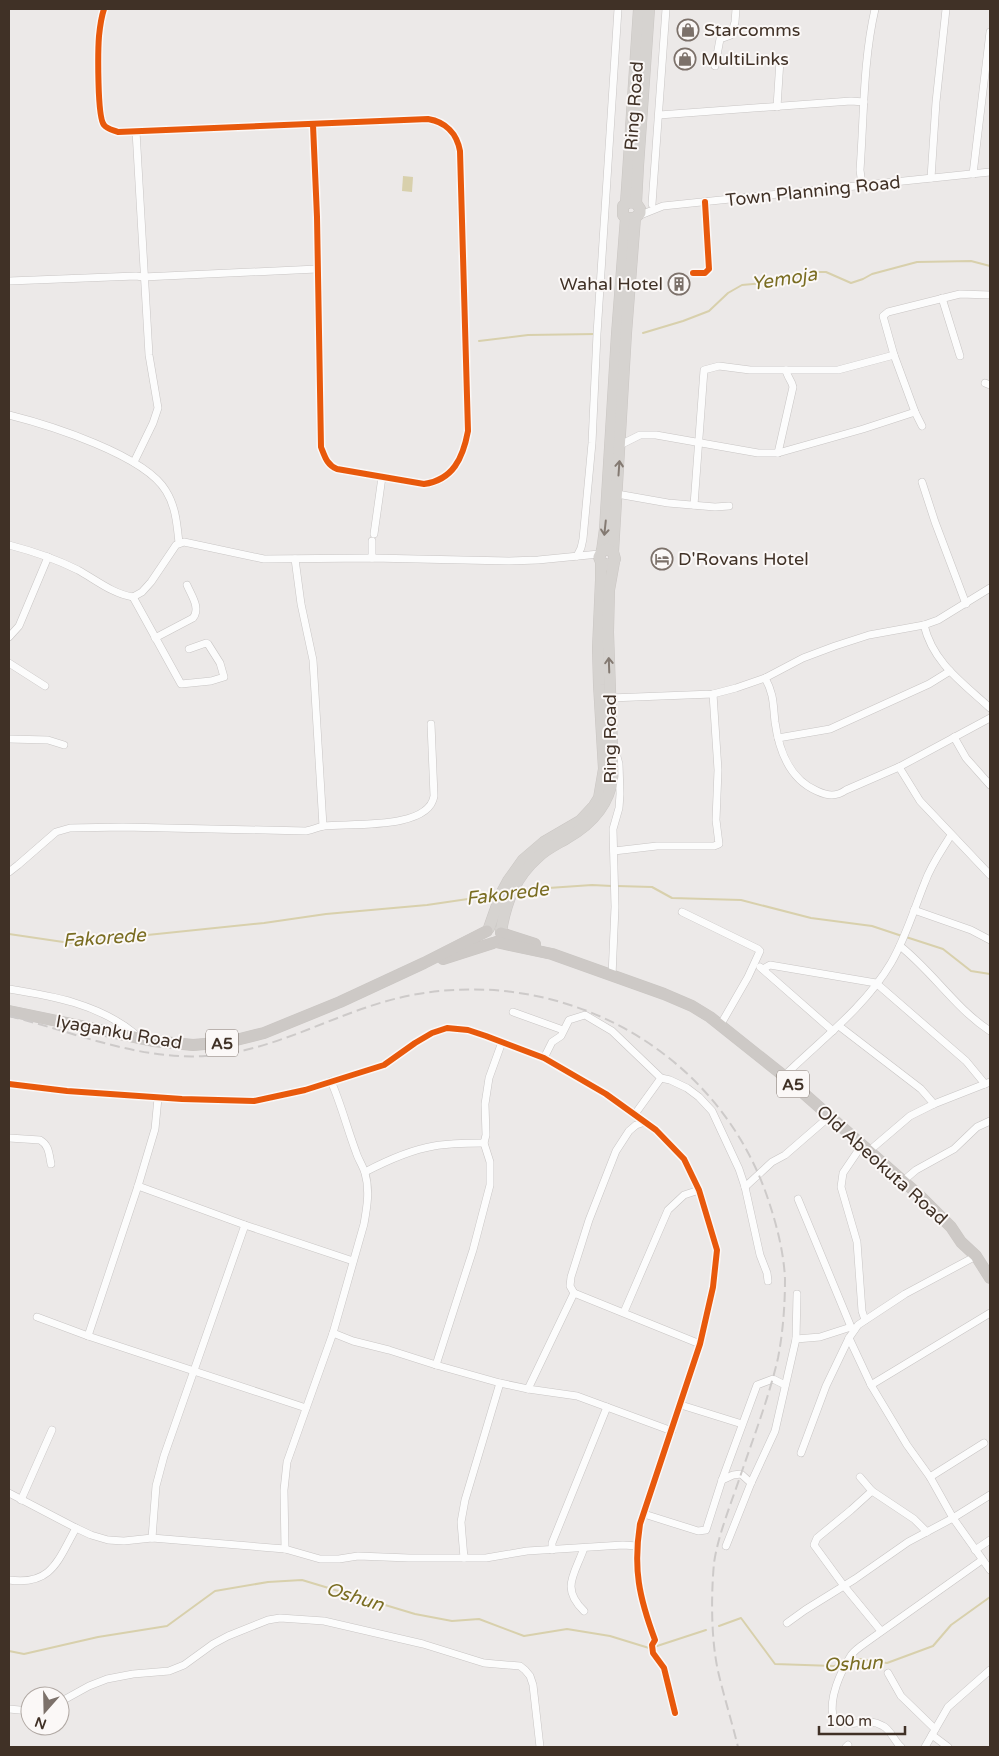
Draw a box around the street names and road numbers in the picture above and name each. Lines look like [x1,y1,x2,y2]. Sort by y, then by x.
street label: Ring Road [620,61,648,151]
street label: Town Planning Road [724,171,902,211]
street label: Ring Road [599,694,621,784]
street label: Iyaganku Road [54,1010,184,1054]
road number: A5 [206,1030,238,1056]
road number: A5 [777,1070,809,1098]
street label: Old Abeokuta Road [812,1100,952,1230]

